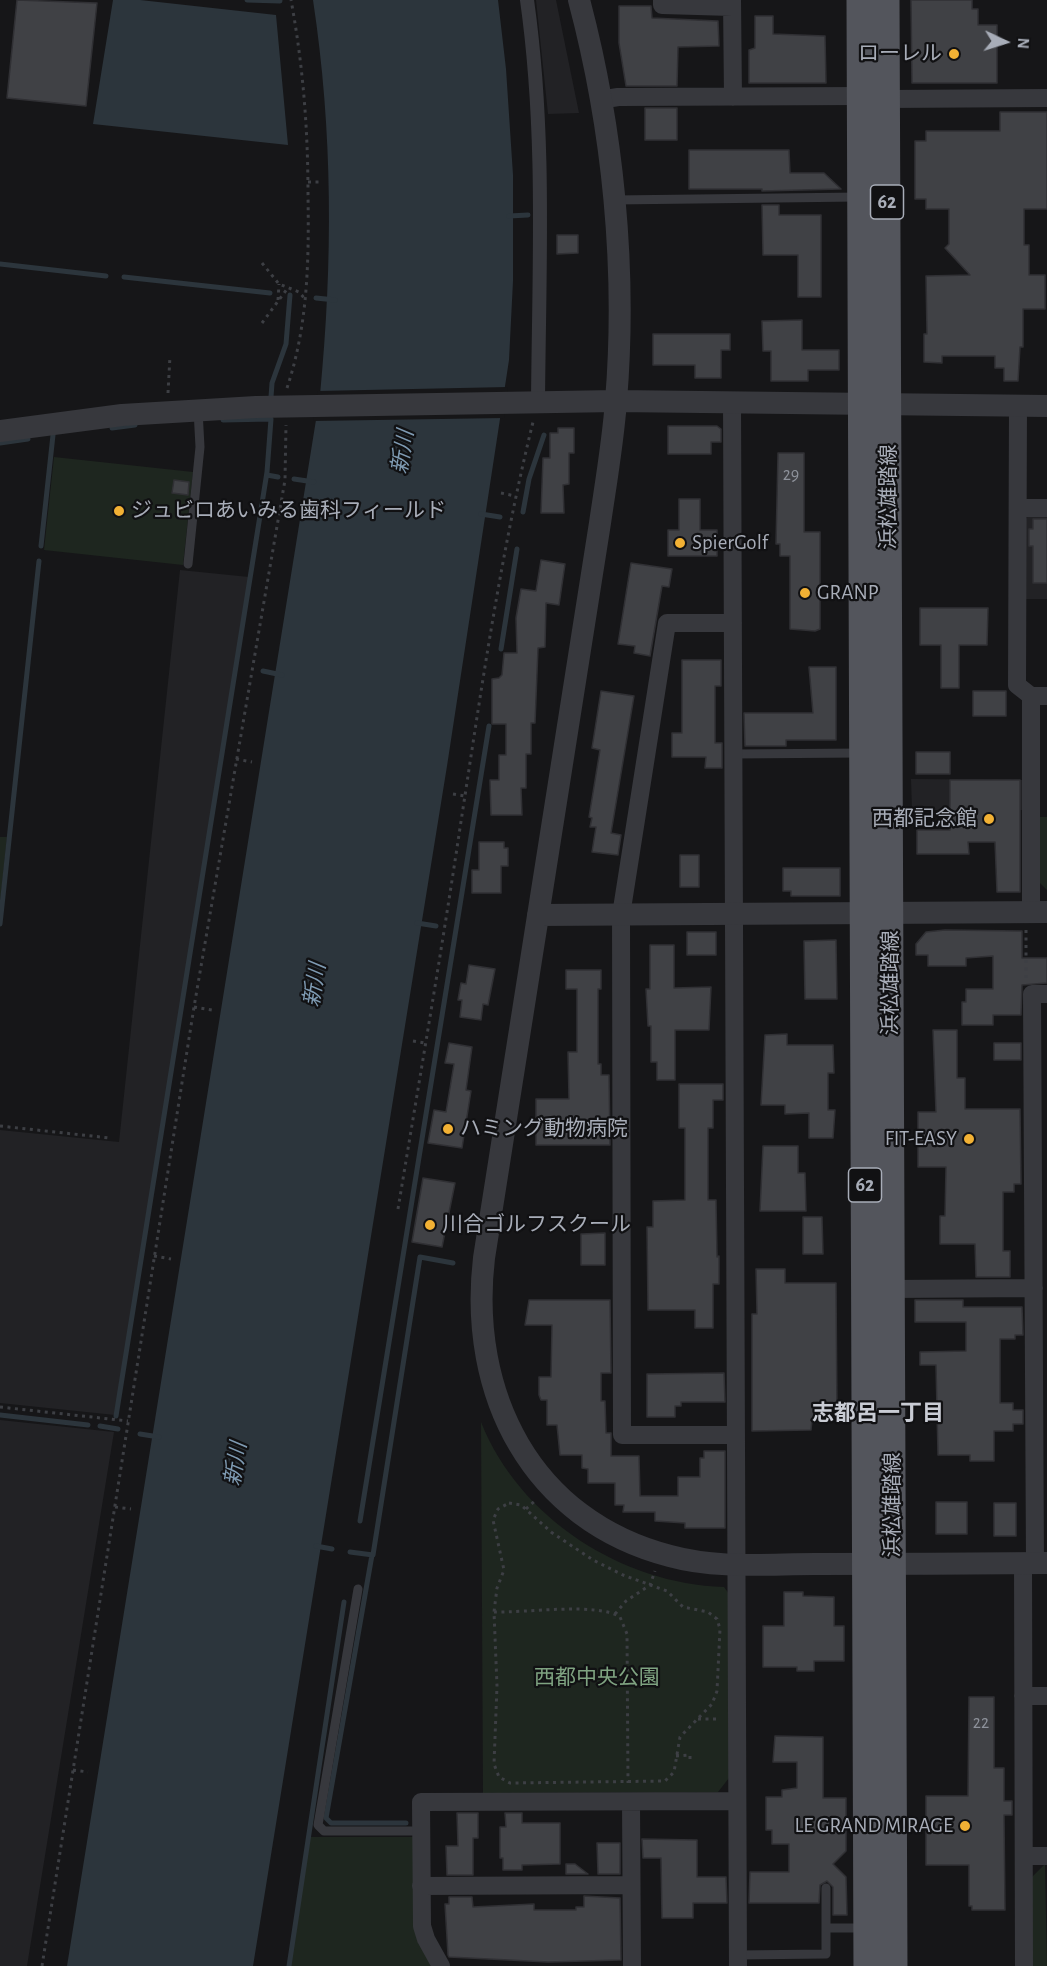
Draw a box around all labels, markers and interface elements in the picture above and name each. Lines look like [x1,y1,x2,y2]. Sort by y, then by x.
north arrow [975,12,1035,72]
text: N [1015,37,1031,49]
place label: ローレル [858,41,942,67]
marker: ローレル [947,47,961,61]
road number: 62 [870,185,904,219]
water label: 新川 [387,428,419,476]
street label: 浜松雄踏線 [876,445,902,549]
house number: 29 [783,464,799,486]
place label: ジュビロあいみる歯科フィールド [131,498,446,524]
marker: ジュビロあいみる歯科フィールド [112,504,126,518]
place label: SpierGolf [692,530,768,556]
marker: SpierGolf [673,536,687,550]
place label: GRANP [817,580,879,606]
marker: GRANP [798,586,812,600]
place label: 西都記念館 [872,806,977,832]
marker: 西都記念館 [982,812,996,826]
street label: 浜松雄踏線 [878,931,904,1035]
water label: 新川 [299,961,331,1009]
place label: ハミング動物病院 [460,1116,628,1142]
marker: ハミング動物病院 [441,1122,455,1136]
place label: FIT-EASY [885,1126,957,1152]
marker: FIT-EASY [962,1132,976,1146]
road number: 62 [848,1168,882,1202]
place label: 川合ゴルフスクール [442,1212,631,1238]
marker: 川合ゴルフスクール [423,1218,437,1232]
district label: 志都呂一丁目 [812,1400,944,1426]
water label: 新川 [220,1440,252,1488]
street label: 浜松雄踏線 [880,1453,906,1557]
park label: 西都中央公園 [534,1665,660,1691]
house number: 22 [973,1712,989,1734]
place label: LE GRAND MIRAGE [794,1813,953,1839]
marker: LE GRAND MIRAGE [958,1819,972,1833]

